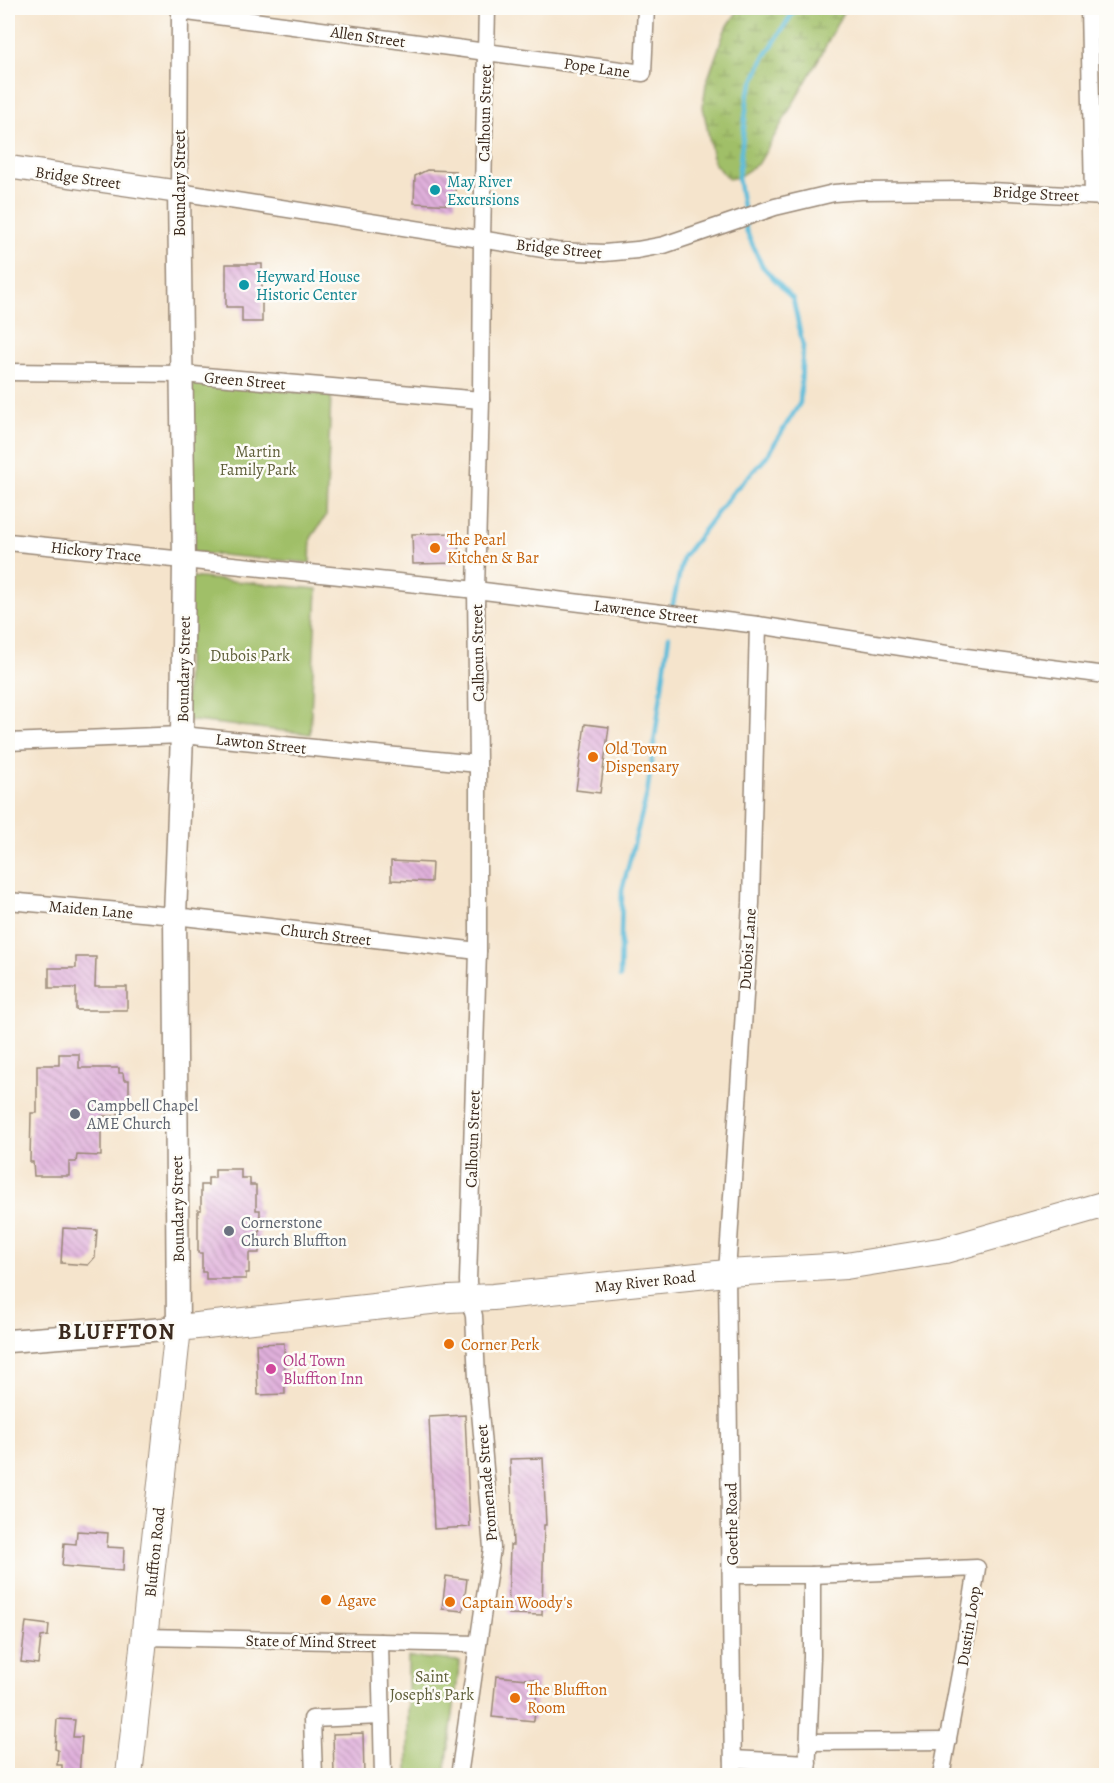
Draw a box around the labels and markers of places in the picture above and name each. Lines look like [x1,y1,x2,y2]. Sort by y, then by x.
place label: May River Excursions [447,171,519,211]
marker: May River Excursions [428,183,442,197]
place label: Heyward House Historic Center [256,266,360,306]
marker: Heyward House Historic Center [237,278,251,292]
place label: The Pearl Kitchen & Bar [447,529,539,569]
marker: The Pearl Kitchen & Bar [428,541,442,555]
place label: Old Town Dispensary [605,738,680,778]
marker: Old Town Dispensary [586,750,600,764]
place label: Campbell Chapel AME Church [86,1095,198,1135]
marker: Campbell Chapel AME Church [68,1107,82,1121]
place label: Cornerstone Church Bluffton [241,1212,347,1252]
marker: Cornerstone Church Bluffton [222,1224,236,1238]
place label: Corner Perk [461,1334,539,1356]
marker: Corner Perk [442,1337,456,1351]
place label: Old Town Bluffton Inn [283,1350,364,1390]
marker: Old Town Bluffton Inn [264,1362,278,1376]
place label: Agave [337,1590,376,1612]
place label: Captain Woody's [462,1592,573,1614]
marker: Agave [319,1593,333,1607]
marker: Captain Woody's [443,1595,457,1609]
place label: The Bluffton Room [527,1679,607,1719]
marker: The Bluffton Room [508,1691,522,1705]

